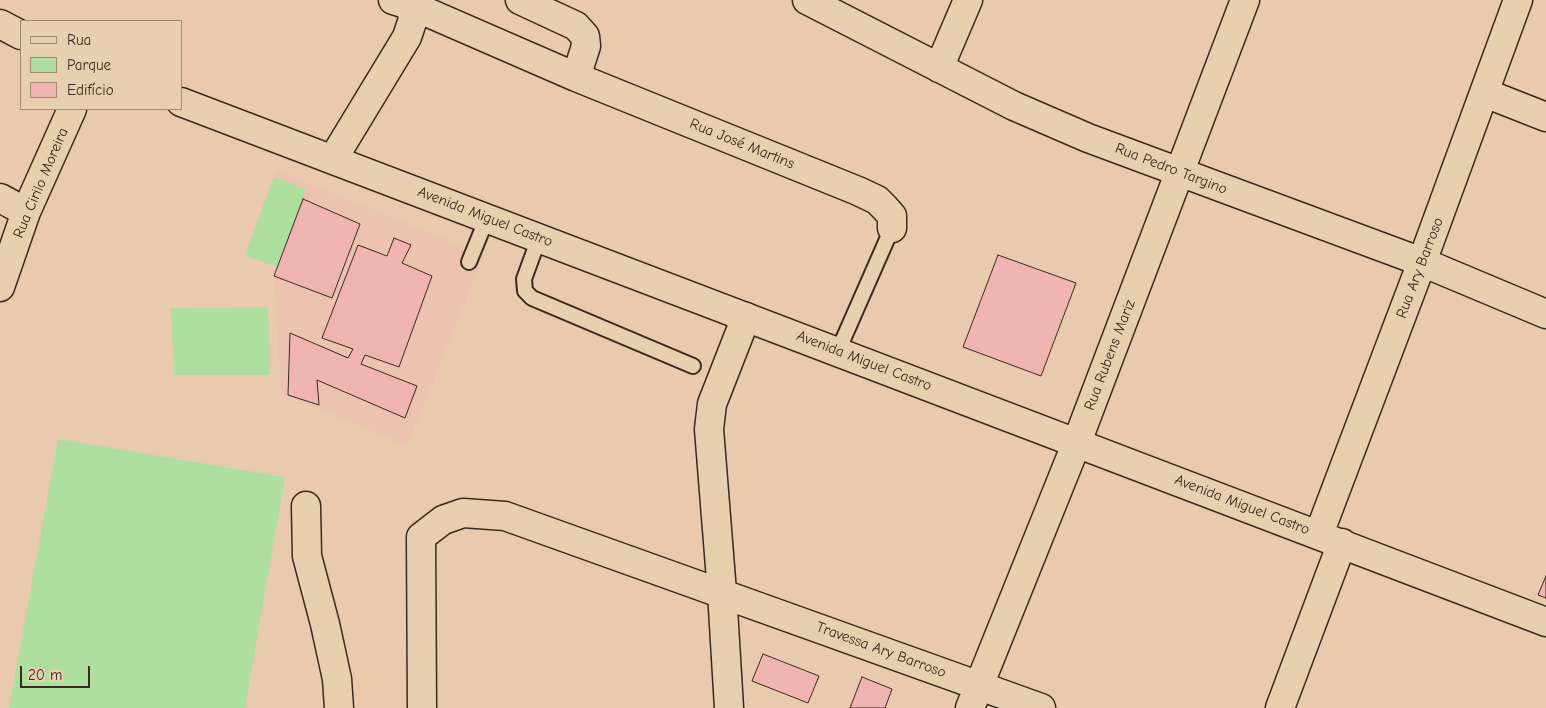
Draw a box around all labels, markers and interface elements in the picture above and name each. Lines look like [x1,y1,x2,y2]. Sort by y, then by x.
legend [20,20,182,110]
text: Rua [67,31,91,49]
text: Parque [67,56,111,74]
text: Edifício [67,81,114,99]
street label: Rua José Martins [687,115,797,173]
street label: Rua Cirilo Moreira [10,125,72,241]
street label: Rua Pedro Targino [1112,139,1230,199]
street label: Avenida Miguel Castro [415,183,555,251]
street label: Rua Ary Barroso [1393,215,1447,321]
street label: Rua Rubens Mariz [1081,297,1139,413]
street label: Avenida Miguel Castro [794,327,934,395]
street label: Avenida Miguel Castro [1172,471,1312,539]
street label: Travessa Ary Barroso [814,618,948,682]
scale bar [22,656,92,688]
text: 20 m [28,666,62,684]

